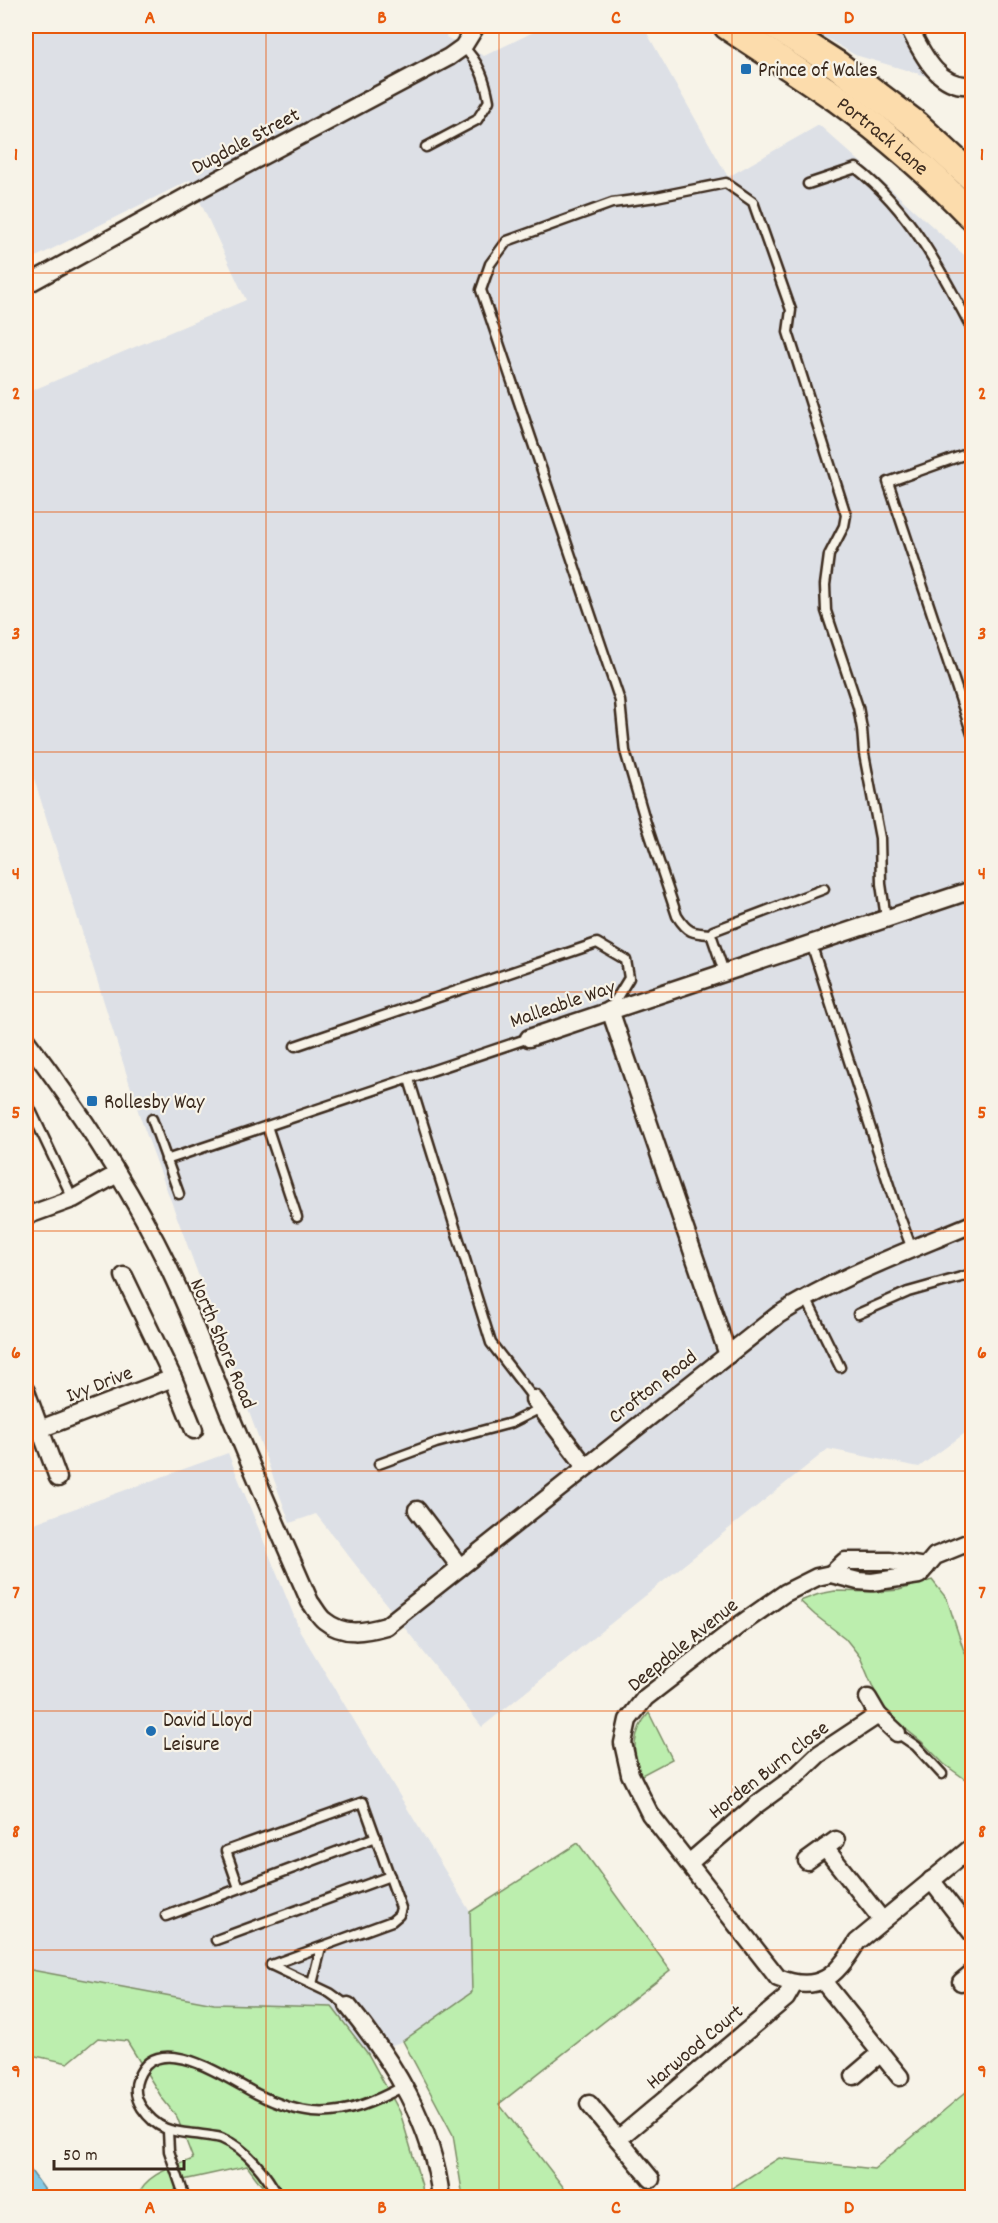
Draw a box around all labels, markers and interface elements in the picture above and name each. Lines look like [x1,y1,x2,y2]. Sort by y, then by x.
text: A [145,5,156,33]
text: B [377,5,387,33]
text: C [611,5,621,33]
text: D [844,5,855,33]
place label: Prince of Wales [758,57,878,87]
marker: Prince of Wales [739,62,753,76]
street label: Portrack Lane [829,91,934,184]
street label: Dugdale Street [187,101,306,184]
text: 1 [14,142,18,170]
text: 1 [980,142,984,170]
text: 2 [12,381,20,409]
text: 2 [978,381,986,409]
text: 3 [12,621,20,649]
text: 3 [978,621,986,649]
text: 4 [12,861,20,889]
text: 4 [978,861,986,889]
street label: Malleable Way [506,974,620,1038]
place label: Rollesby Way [104,1089,205,1119]
marker: Rollesby Way [85,1094,99,1108]
text: 5 [11,1100,21,1128]
text: 5 [977,1100,987,1128]
street label: North Shore Road [180,1274,262,1414]
text: 6 [11,1340,21,1368]
text: 6 [977,1340,987,1368]
street label: Crofton Road [603,1344,705,1433]
street label: Ivy Drive [62,1359,138,1412]
text: 7 [12,1580,20,1608]
text: 7 [978,1580,986,1608]
street label: Deepdale Avenue [622,1592,746,1701]
place label: David Lloyd Leisure [163,1707,252,1761]
street label: Horden Burn Close [703,1715,836,1828]
marker: David Lloyd Leisure [144,1724,158,1738]
text: 8 [12,1819,20,1847]
text: 8 [978,1819,986,1847]
street label: Harwood Court [640,1998,752,2098]
text: 9 [11,2059,21,2087]
text: 9 [977,2059,987,2087]
scale bar [54,2133,184,2171]
text: 50 m [63,2144,98,2169]
text: A [145,2195,156,2223]
text: B [377,2195,387,2223]
text: C [611,2195,621,2223]
text: D [844,2195,855,2223]

